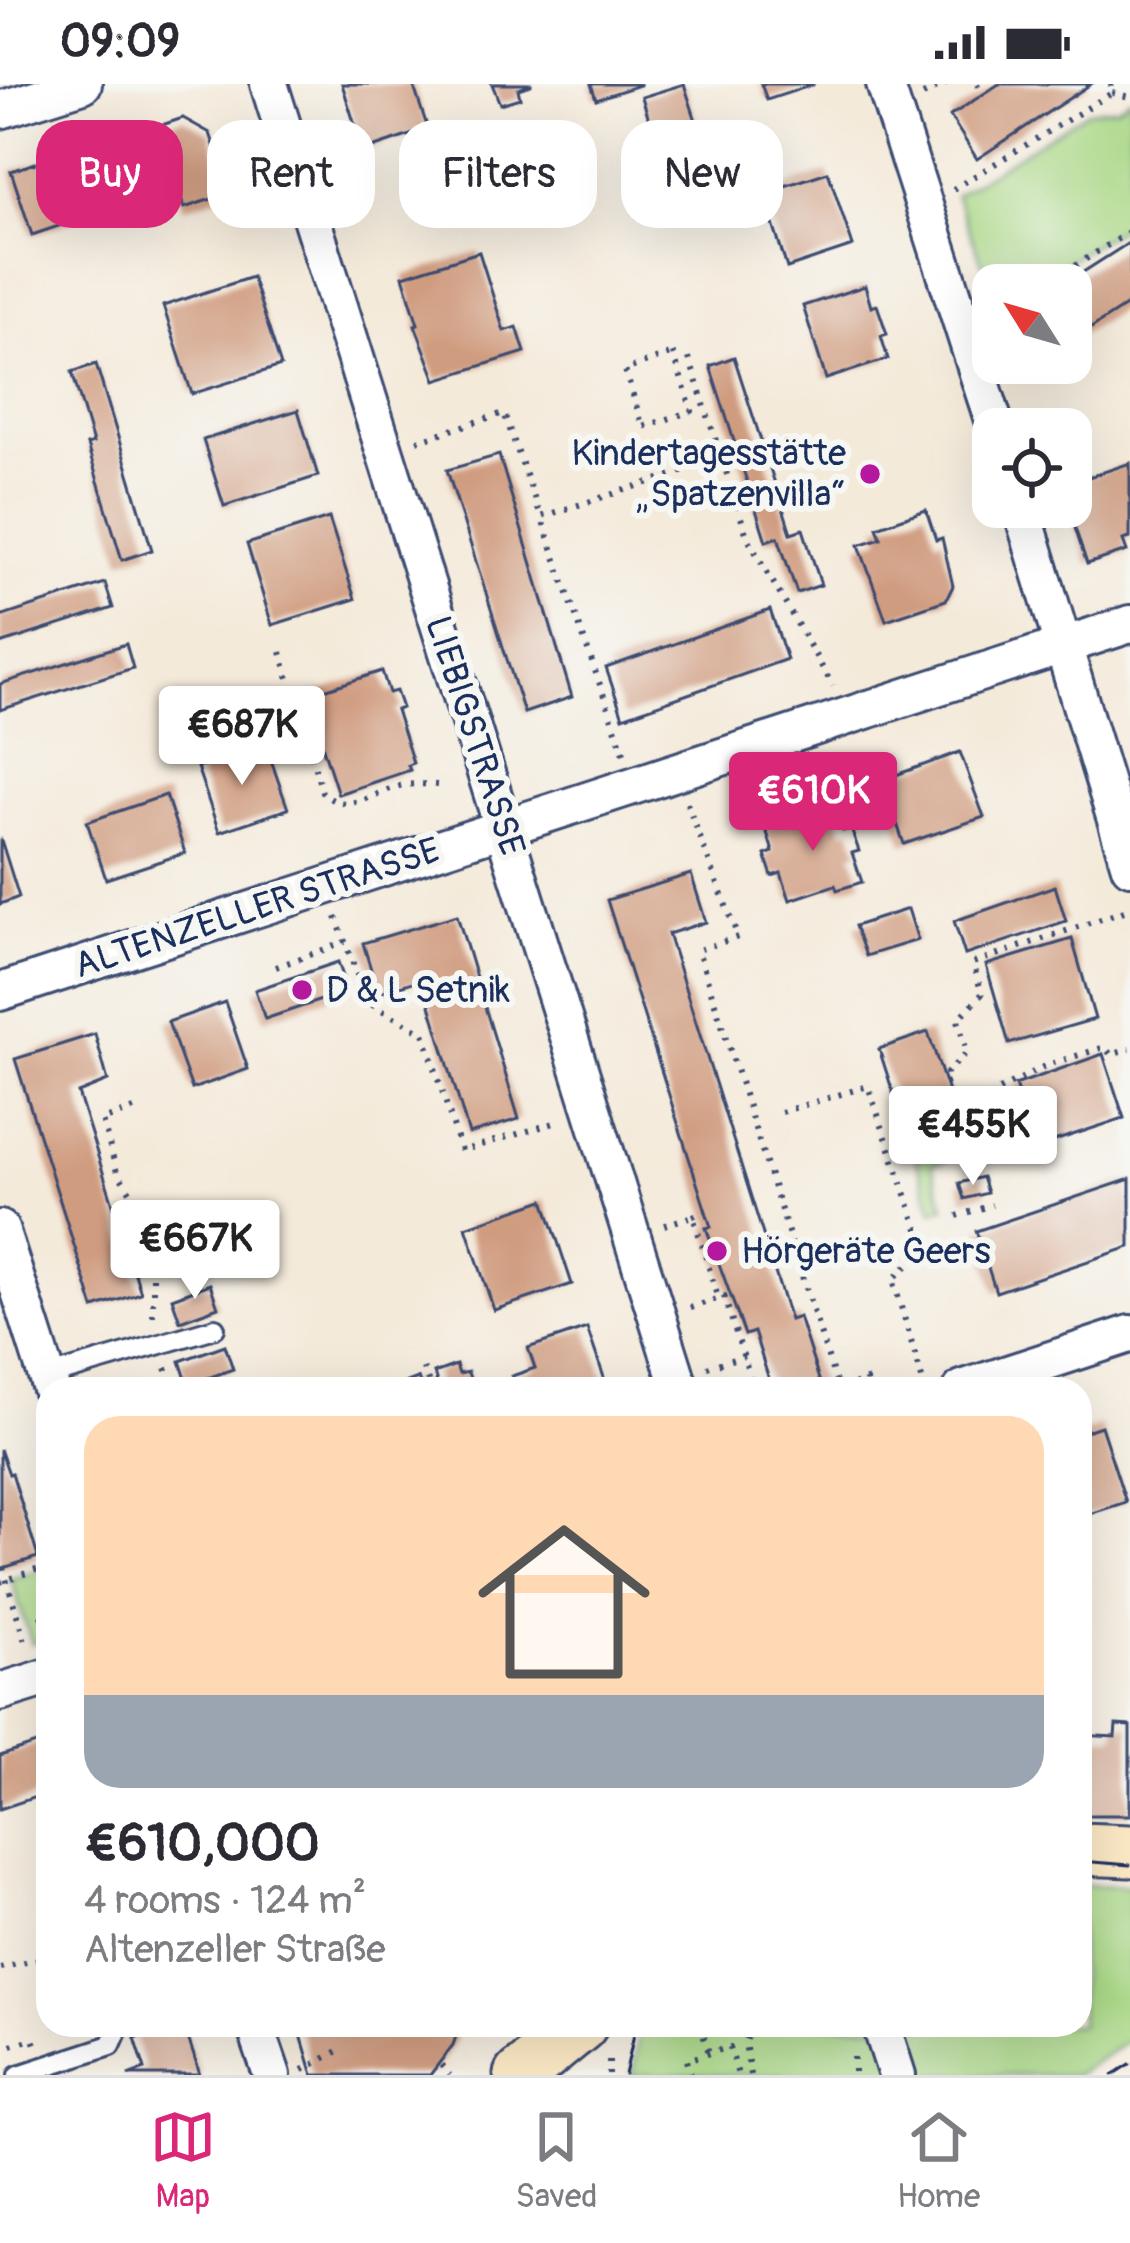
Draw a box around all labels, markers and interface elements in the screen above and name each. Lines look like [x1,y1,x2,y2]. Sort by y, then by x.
text: 09:09 [60,14,180,70]
chip: Buy [36,120,183,228]
chip: Rent [207,120,375,228]
chip: Filters [399,120,597,228]
chip: New [621,120,783,228]
north arrow [972,264,1092,384]
map controls [972,264,1092,528]
button: locate [972,408,1092,528]
place label: Kindertagesstätte „Spatzenvilla“ [572,431,846,517]
marker: Kindertagesstätte „Spatzenvilla“ [857,461,883,487]
street label: LIEBIGSTRASSE [415,610,535,862]
pin: €687K [158,686,326,788]
text: €687K [186,700,298,749]
pin: €610K [729,752,897,854]
text: €610K [756,766,870,815]
street label: ALTENZELLER STRASSE [69,828,445,988]
place label: D & L Setnik [326,968,510,1013]
marker: D & L Setnik [289,977,315,1003]
pin: €455K [889,1086,1057,1188]
text: €455K [916,1100,1030,1149]
pin: €667K [111,1200,279,1302]
text: €667K [138,1214,252,1263]
place label: Hörgeräte Geers [741,1229,991,1274]
marker: Hörgeräte Geers [704,1238,730,1264]
icon: home [456,1494,672,1710]
text: €610,000 [84,1812,320,1876]
text: 4 rooms · 124 m² [84,1876,366,1925]
text: Altenzeller Straße [84,1925,386,1974]
tab: Map [150,2104,216,2217]
tab: Saved [515,2104,597,2217]
tab: Home [897,2104,980,2217]

